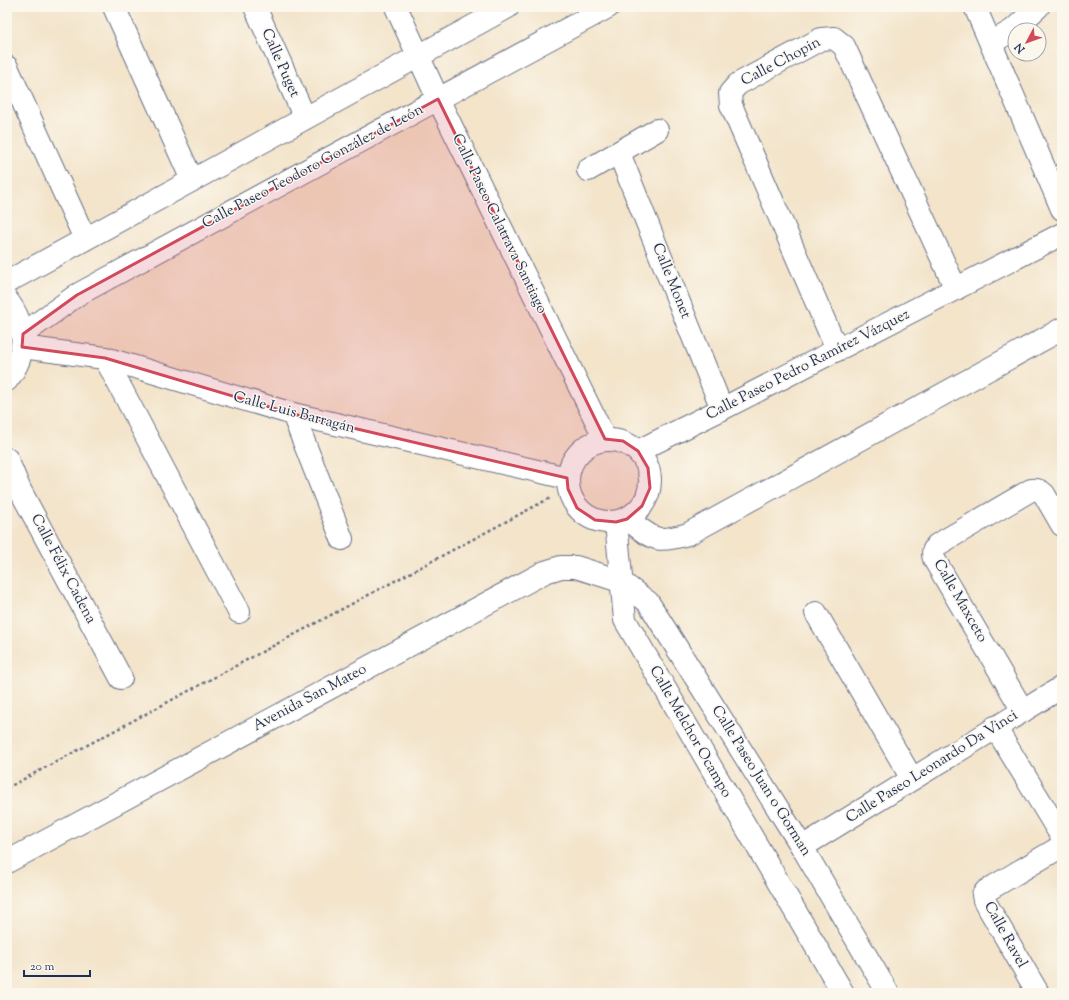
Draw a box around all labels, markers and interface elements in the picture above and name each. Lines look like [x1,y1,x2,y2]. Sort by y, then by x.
north arrow [1007,22,1047,62]
street label: Calle Puget [255,25,305,101]
street label: Calle Chopin [737,32,825,92]
text: N [1011,39,1030,57]
street label: Calle Paseo Teodoro González de León [199,99,428,235]
street label: Calle Paseo Calatrava Santiago [446,130,552,318]
street label: Calle Monet [646,240,696,322]
street label: Calle Paseo Pedro Ramírez Vázquez [703,304,914,426]
street label: Calle Luis Barragán [231,387,357,439]
street label: Calle Félix Cadena [25,510,101,628]
street label: Calle Maxceto [928,555,992,647]
street label: Avenida San Mateo [249,659,371,737]
street label: Calle Melchor Ocampo [644,662,736,802]
street label: Calle Paseo Juan o Gorman [706,702,816,861]
street label: Calle Paseo Leonardo Da Vinci [842,705,1022,829]
street label: Calle Ravel [978,898,1032,972]
scale bar [24,952,90,978]
text: 20 m [30,958,55,976]

